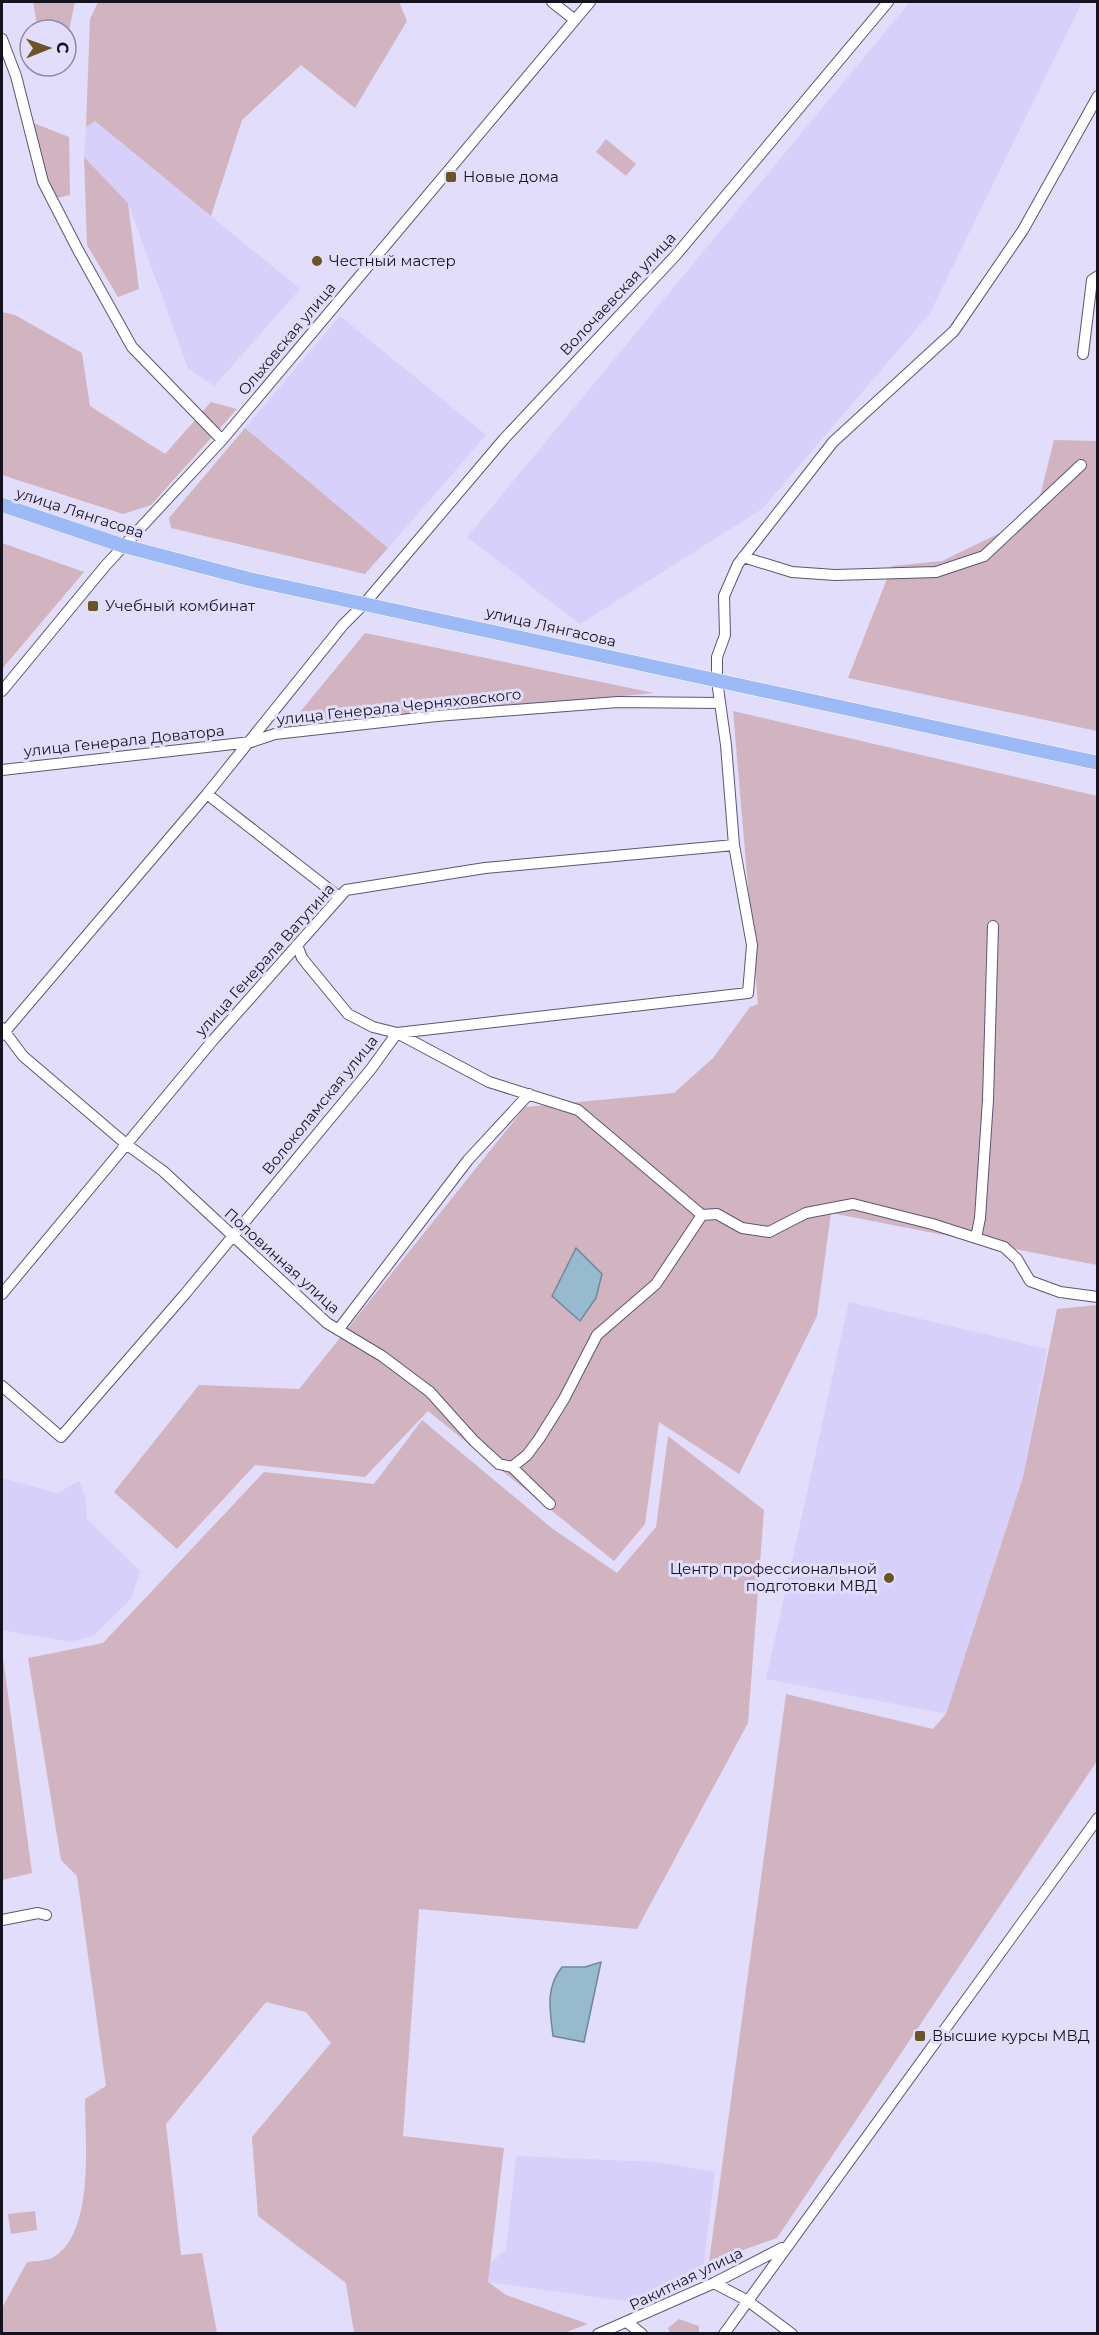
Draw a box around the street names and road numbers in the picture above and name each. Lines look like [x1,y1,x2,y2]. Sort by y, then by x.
street label: Волочаевская улица [556,228,680,359]
street label: Ольховская улица [234,278,339,399]
street label: улица Лянгасова [13,483,146,542]
street label: улица Лянгасова [483,602,618,651]
street label: улица Генерала Черняховского [275,684,522,729]
street label: улица Генерала Доватора [22,721,225,761]
street label: улица Генерала Ватутина [190,879,338,1041]
street label: Волоколамская улица [258,1031,382,1178]
street label: Половинная улица [221,1204,344,1318]
street label: Ракитная улица [626,2243,746,2314]

